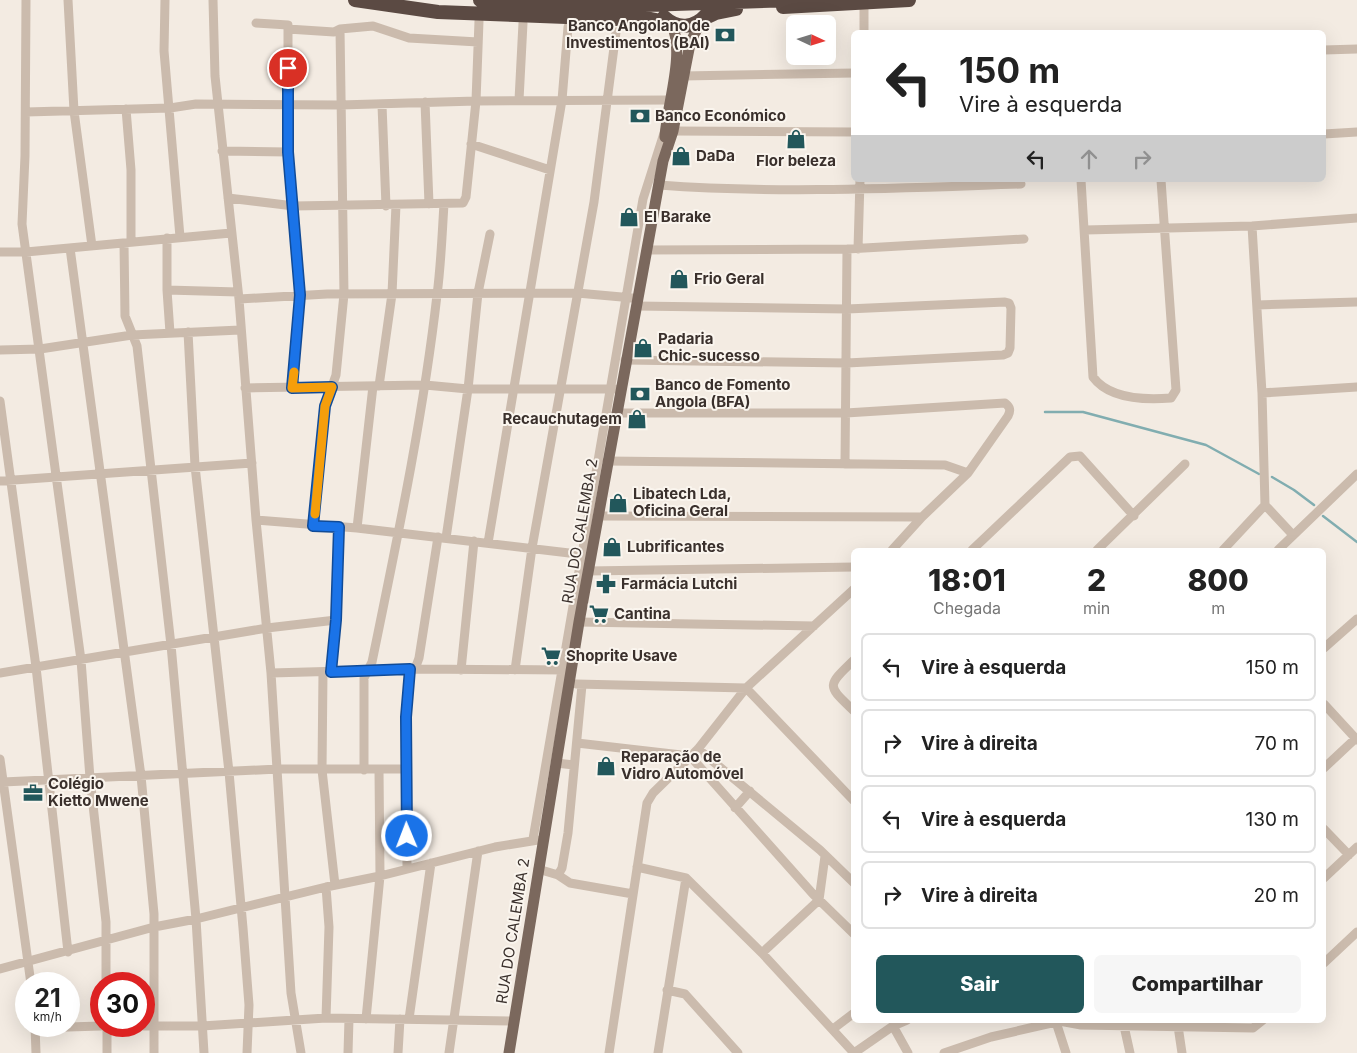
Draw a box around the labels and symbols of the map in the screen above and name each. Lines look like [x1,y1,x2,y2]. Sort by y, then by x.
north arrow [786,15,836,65]
place label: Banco Angolano de Investimentos (BAI) [566,16,710,52]
bank icon: Banco Angolano de Investimentos (BAI) [714,24,736,46]
pin [267,47,309,89]
bank icon: Banco Económico [629,105,651,127]
place label: Banco Económico [655,106,786,125]
shop icon: Flor beleza [785,128,807,150]
shop icon: DaDa [670,145,692,167]
place label: DaDa [696,146,735,165]
place label: Flor beleza [756,151,836,170]
shop icon: El Barake [618,206,640,228]
place label: El Barake [644,207,711,226]
shop icon: Frio Geral [668,268,690,290]
place label: Frio Geral [694,269,764,288]
place label: Padaria Chic-sucesso [658,329,760,365]
shop icon: Padaria Chic-sucesso [632,337,654,359]
place label: Banco de Fomento Angola (BFA) [655,375,791,411]
bank icon: Banco de Fomento Angola (BFA) [629,383,651,405]
shop icon: Recauchutagem [626,408,648,430]
place label: Recauchutagem [502,409,622,428]
street label: RUA DO CALEMBA 2 [557,457,602,605]
place label: Libatech Lda, Oficina Geral [633,484,732,520]
shop icon: Libatech Lda, Oficina Geral [607,492,629,514]
shop icon: Lubrificantes [601,536,623,558]
place label: Lubrificantes [627,537,724,556]
pharmacy icon: Farmácia Lutchi [595,573,617,595]
place label: Farmácia Lutchi [621,574,737,593]
supermarket icon: Cantina [588,603,610,625]
place label: Cantina [614,604,671,623]
supermarket icon: Shoprite Usave [540,645,562,667]
place label: Shoprite Usave [566,646,677,665]
place label: Reparação de Vidro Automóvel [621,747,744,783]
shop icon: Reparação de Vidro Automóvel [595,755,617,777]
place label: Colégio Kietto Mwene [48,774,149,810]
office icon: Colégio Kietto Mwene [22,782,44,804]
position arrow [380,809,432,861]
street label: RUA DO CALEMBA 2 [492,857,533,1005]
speed limit sign: 30 [90,972,155,1037]

